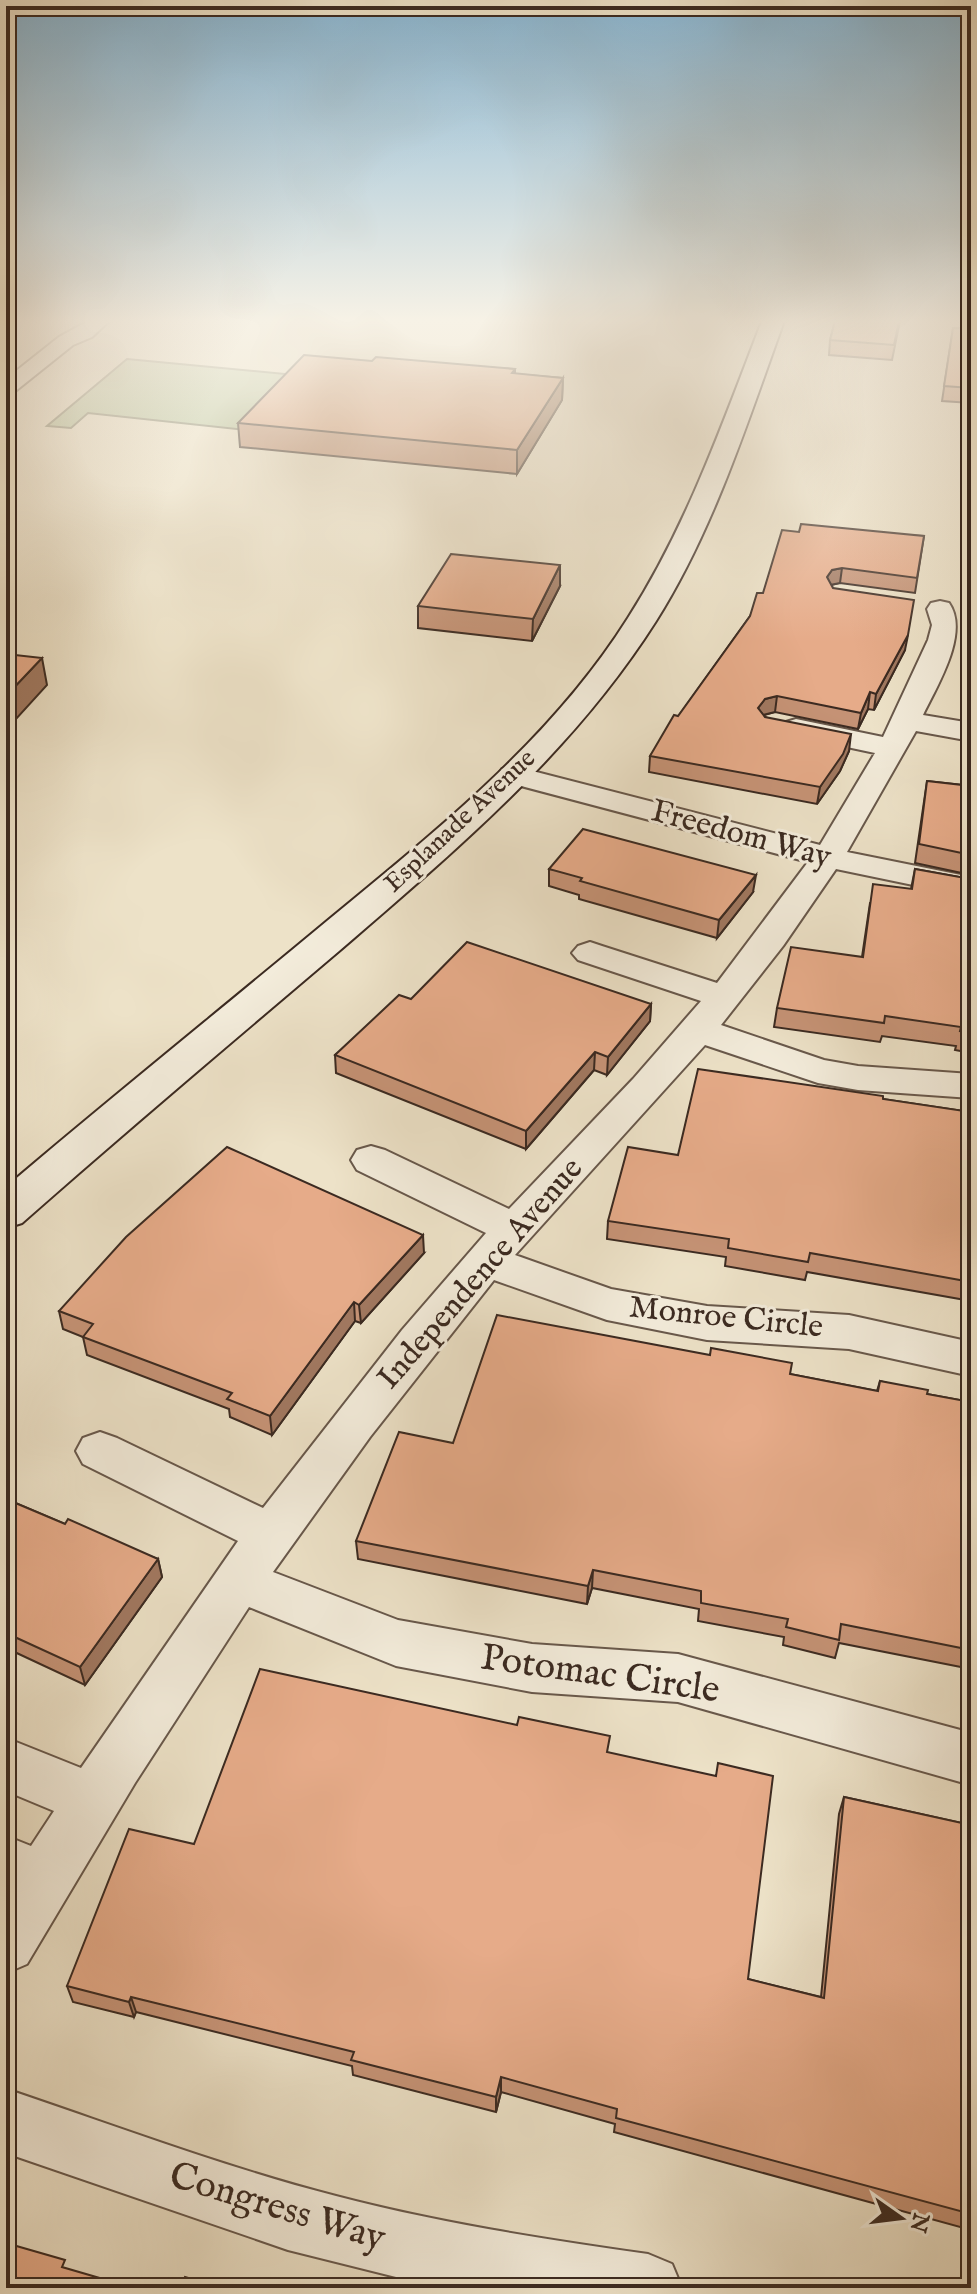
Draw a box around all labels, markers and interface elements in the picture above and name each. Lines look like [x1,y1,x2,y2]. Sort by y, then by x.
street label: Esplanade Avenue [377,742,543,900]
street label: Freedom Way [646,791,836,879]
street label: Independence Avenue [369,1150,593,1398]
street label: Monroe Circle [627,1287,825,1349]
street label: Potomac Circle [478,1634,722,1716]
street label: Congress Way [163,2152,391,2264]
north arrow [861,2178,941,2258]
text: N [903,2209,935,2235]

